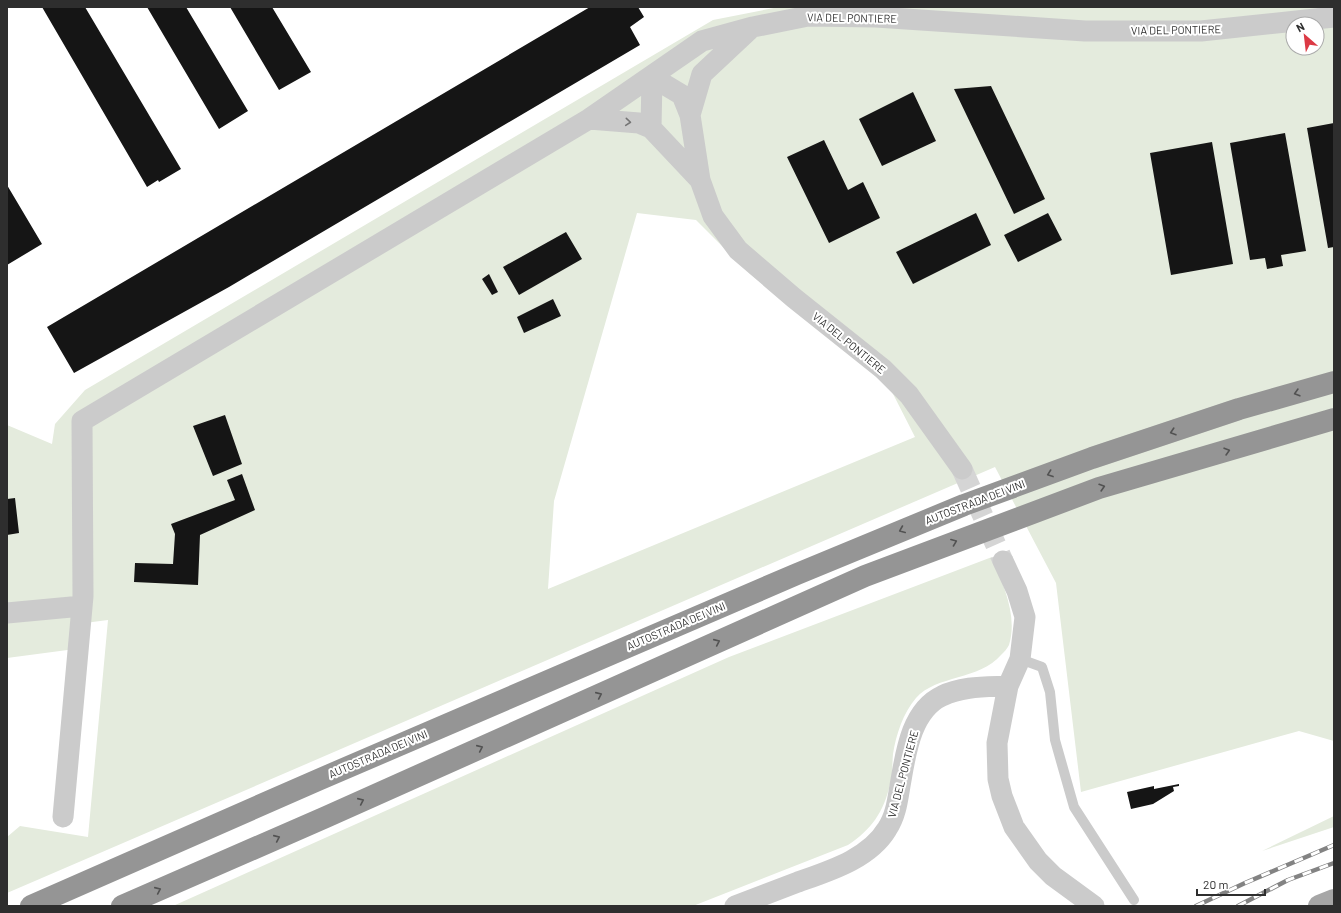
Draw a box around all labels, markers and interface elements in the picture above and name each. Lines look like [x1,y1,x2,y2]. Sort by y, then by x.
street label: VIA DEL PONTIERE [807,10,897,25]
north arrow [1285,16,1325,56]
text: N [1294,19,1306,34]
street label: VIA DEL PONTIERE [1131,22,1221,37]
one-way arrow [625,117,631,126]
street label: VIA DEL PONTIERE [810,309,889,376]
one-way arrow [1293,388,1300,397]
one-way arrow [1169,427,1176,435]
one-way arrow [1223,447,1230,456]
one-way arrow [1046,469,1053,477]
street label: AUTOSTRADA DEI VINI [923,476,1027,527]
one-way arrow [1099,483,1106,492]
one-way arrow [899,526,906,534]
one-way arrow [951,539,958,547]
street label: AUTOSTRADA DEI VINI [624,599,727,652]
one-way arrow [713,639,721,647]
one-way arrow [594,692,602,700]
street label: AUTOSTRADA DEI VINI [326,727,429,780]
street label: VIA DEL PONTIERE [885,728,921,819]
one-way arrow [476,745,483,753]
one-way arrow [357,798,365,806]
one-way arrow [272,835,280,843]
scale bar [1197,871,1265,897]
text: 20 m [1203,877,1229,891]
one-way arrow [154,887,161,895]

